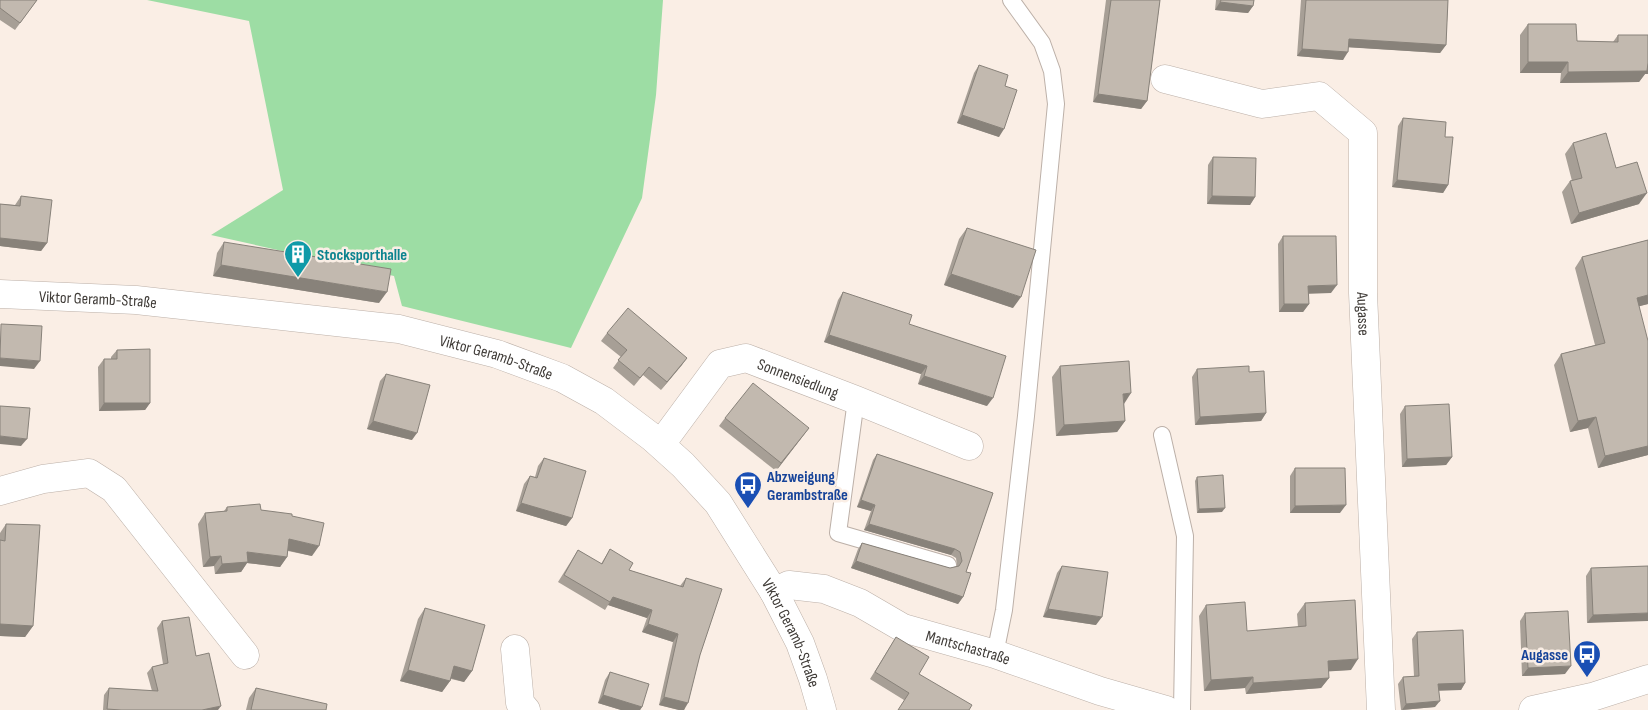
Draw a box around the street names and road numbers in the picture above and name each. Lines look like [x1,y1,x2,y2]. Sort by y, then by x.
street label: Viktor Geramb-Straße [38,288,158,313]
street label: Augasse [1352,291,1373,336]
street label: Viktor Geramb-Straße [437,332,555,385]
street label: Sonnensiedlung [754,355,841,403]
street label: Viktor Geramb-Straße [757,575,823,690]
street label: Mantschastraße [923,627,1012,670]

